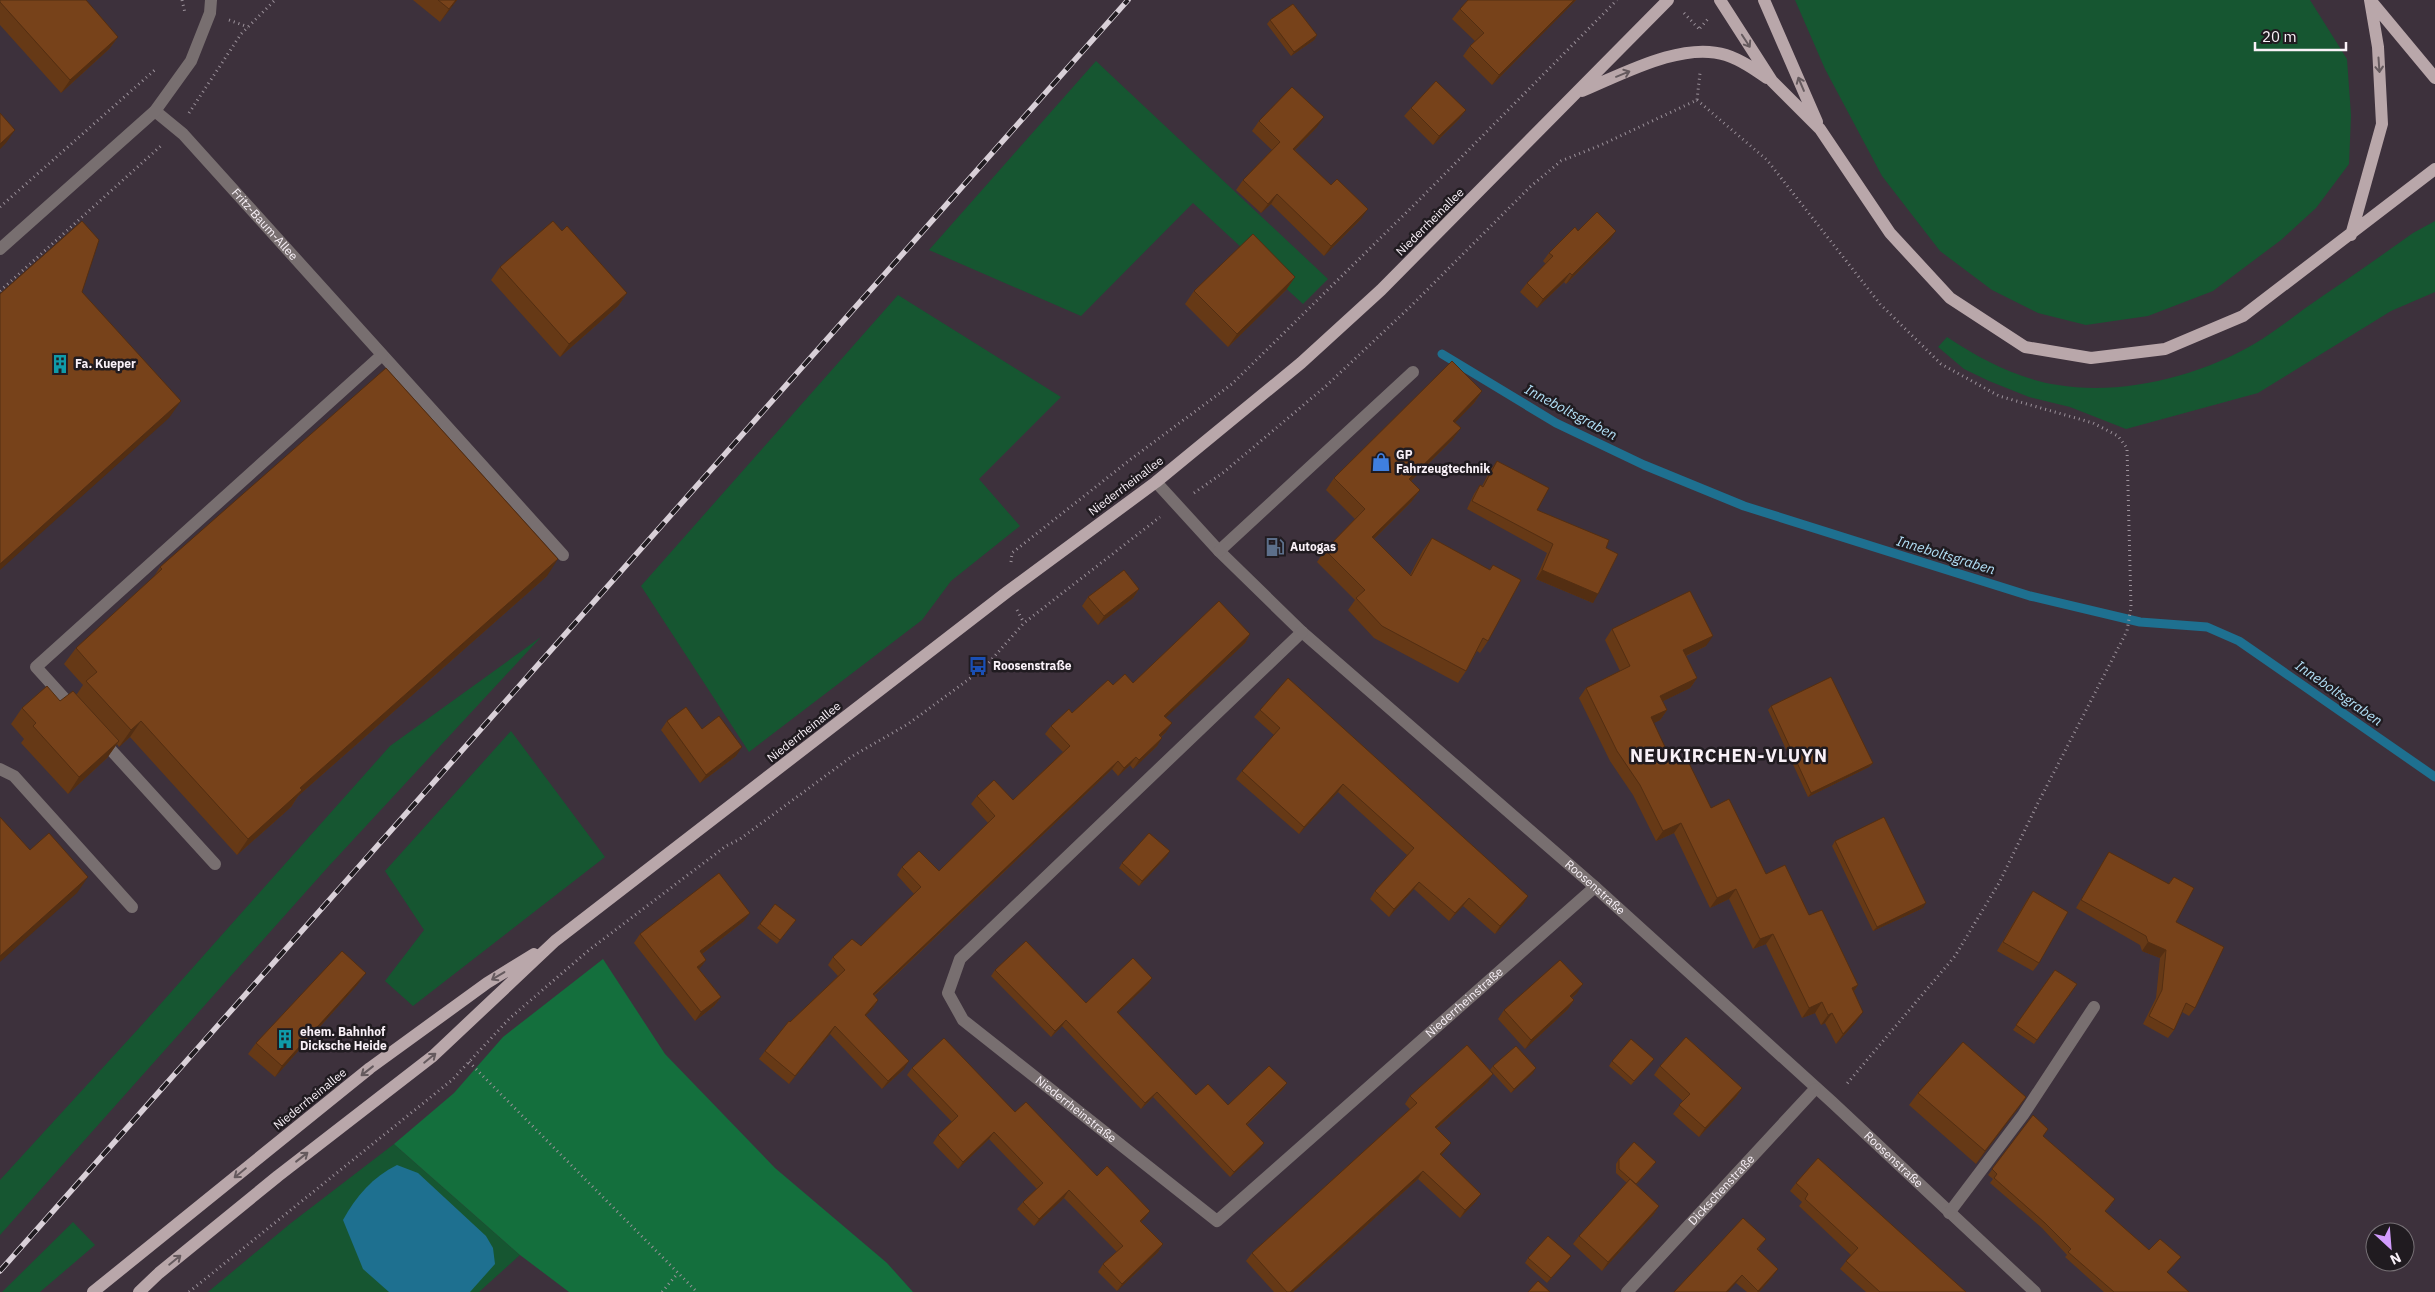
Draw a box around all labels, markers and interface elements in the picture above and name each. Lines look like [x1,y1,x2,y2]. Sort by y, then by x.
scale bar [2255,20,2346,52]
text: 20 m [2262,27,2297,46]
one-way arrow [1741,34,1751,48]
one-way arrow [2375,57,2384,73]
one-way arrow [1615,69,1630,79]
one-way arrow [1795,77,1805,92]
street label: Niederrheinallee [1393,184,1467,259]
street label: Fritz-Baum-Allee [229,185,302,263]
building icon: Fa. Kueper [49,353,71,375]
place label: Fa. Kueper [75,356,136,371]
water label: Inneboltsgraben [1522,380,1620,444]
place label: GP Fahrzeugtechnik [1396,447,1490,476]
shop icon: GP Fahrzeugtechnik [1370,451,1392,473]
street label: Niederrheinallee [1085,452,1166,519]
water label: Inneboltsgraben [1895,531,1997,579]
fuel station icon: Autogas [1264,536,1286,558]
place label: Autogas [1290,539,1336,554]
bus stop icon: Roosenstraße [967,655,989,677]
water label: Inneboltsgraben [2292,656,2386,730]
place label: Roosenstraße [993,658,1072,673]
street label: Niederrheinallee [764,698,844,765]
district label: NEUKIRCHEN-VLUYN [1630,744,1828,767]
street label: Roosenstraße [1562,856,1629,918]
street label: Niederrheinstraße [1422,964,1506,1040]
one-way arrow [492,971,506,981]
place label: ehem. Bahnhof Dicksche Heide [300,1024,387,1053]
building icon: ehem. Bahnhof Dicksche Heide [274,1028,296,1050]
one-way arrow [423,1052,436,1063]
street label: Niederrheinallee [270,1064,350,1133]
one-way arrow [361,1065,374,1076]
street label: Niederrheinstraße [1033,1072,1120,1146]
street label: Roosenstraße [1861,1128,1927,1191]
street label: Dickschenstraße [1685,1151,1758,1228]
one-way arrow [295,1152,308,1163]
one-way arrow [234,1167,247,1178]
north arrow [2365,1222,2415,1272]
text: N [2387,1248,2404,1269]
one-way arrow [169,1254,182,1265]

